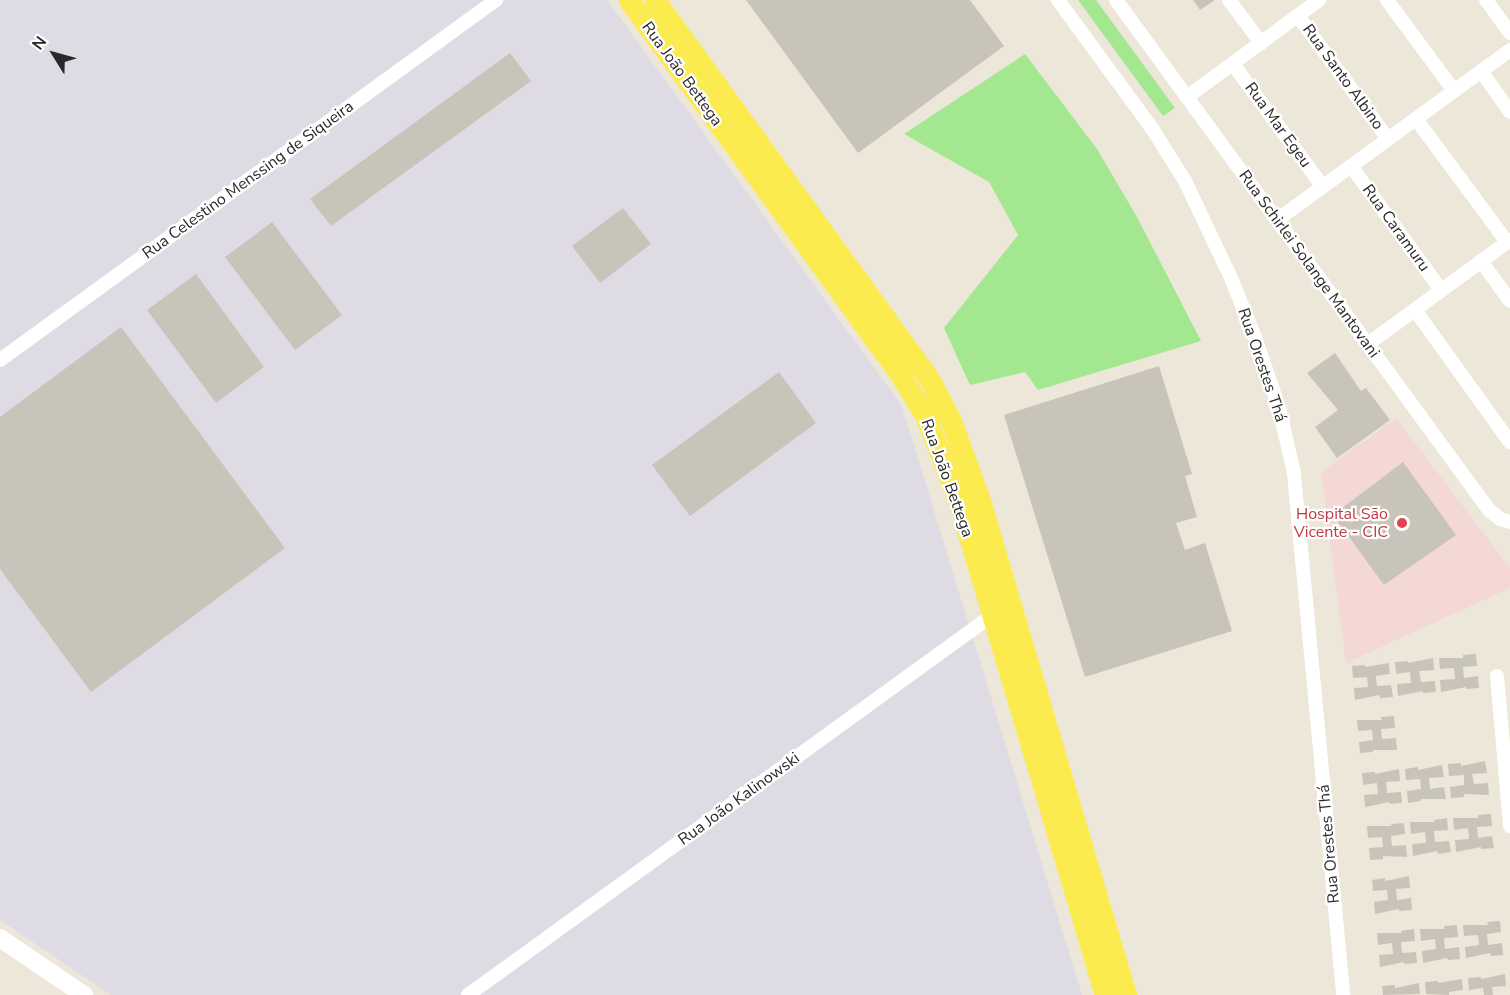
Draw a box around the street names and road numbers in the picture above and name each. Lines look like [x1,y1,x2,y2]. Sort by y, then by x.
street label: Rua João Bettega [638,18,726,130]
street label: Rua Santo Albino [1298,21,1388,133]
street label: Rua Mar Egeu [1241,79,1315,171]
street label: Rua Celestino Menssing de Siqueira [139,97,357,263]
street label: Rua Schirlei Solange Mantovani [1235,167,1383,361]
street label: Rua Caramuru [1358,181,1434,275]
street label: Rua Orestes Thá [1233,305,1291,425]
street label: Rua João Bettega [917,416,977,540]
street label: Rua João Kalinowski [675,749,803,849]
street label: Rua Orestes Thá [1314,784,1344,904]

